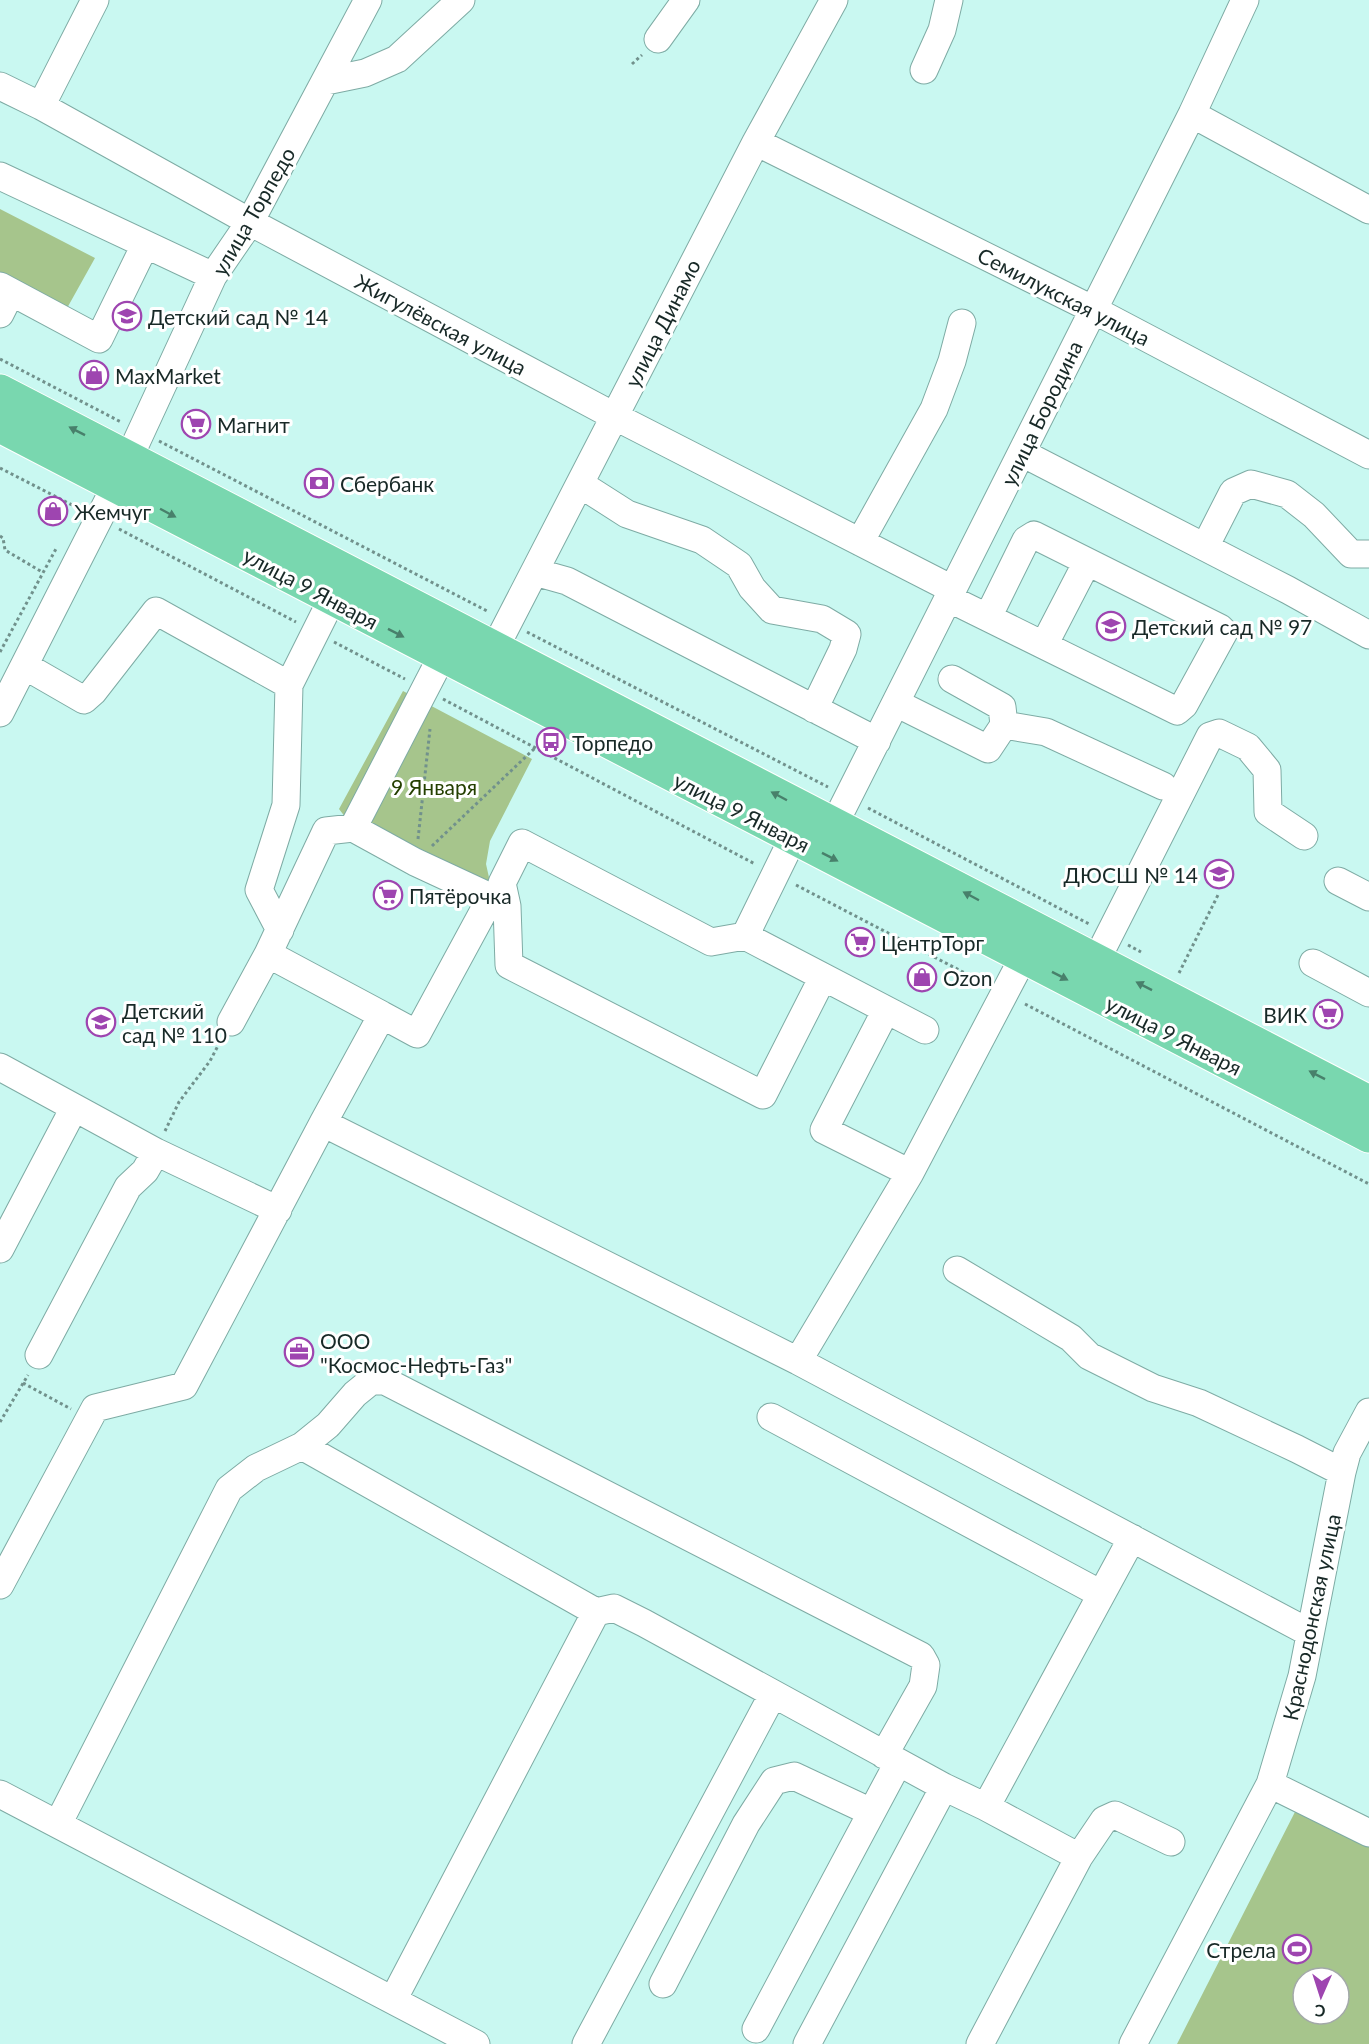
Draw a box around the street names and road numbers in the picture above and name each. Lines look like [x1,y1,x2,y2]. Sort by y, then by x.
street label: улица Торпедо [206,142,300,280]
street label: Семилукская улица [974,242,1154,350]
street label: улица Динамо [619,255,705,391]
street label: Жигулёвская улица [351,268,531,380]
street label: улица Бородина [995,336,1087,490]
street label: улица 9 Января [239,542,383,634]
street label: улица 9 Января [670,767,814,857]
street label: улица 9 Января [1102,990,1246,1080]
street label: Краснодонская улица [1277,1511,1345,1723]

